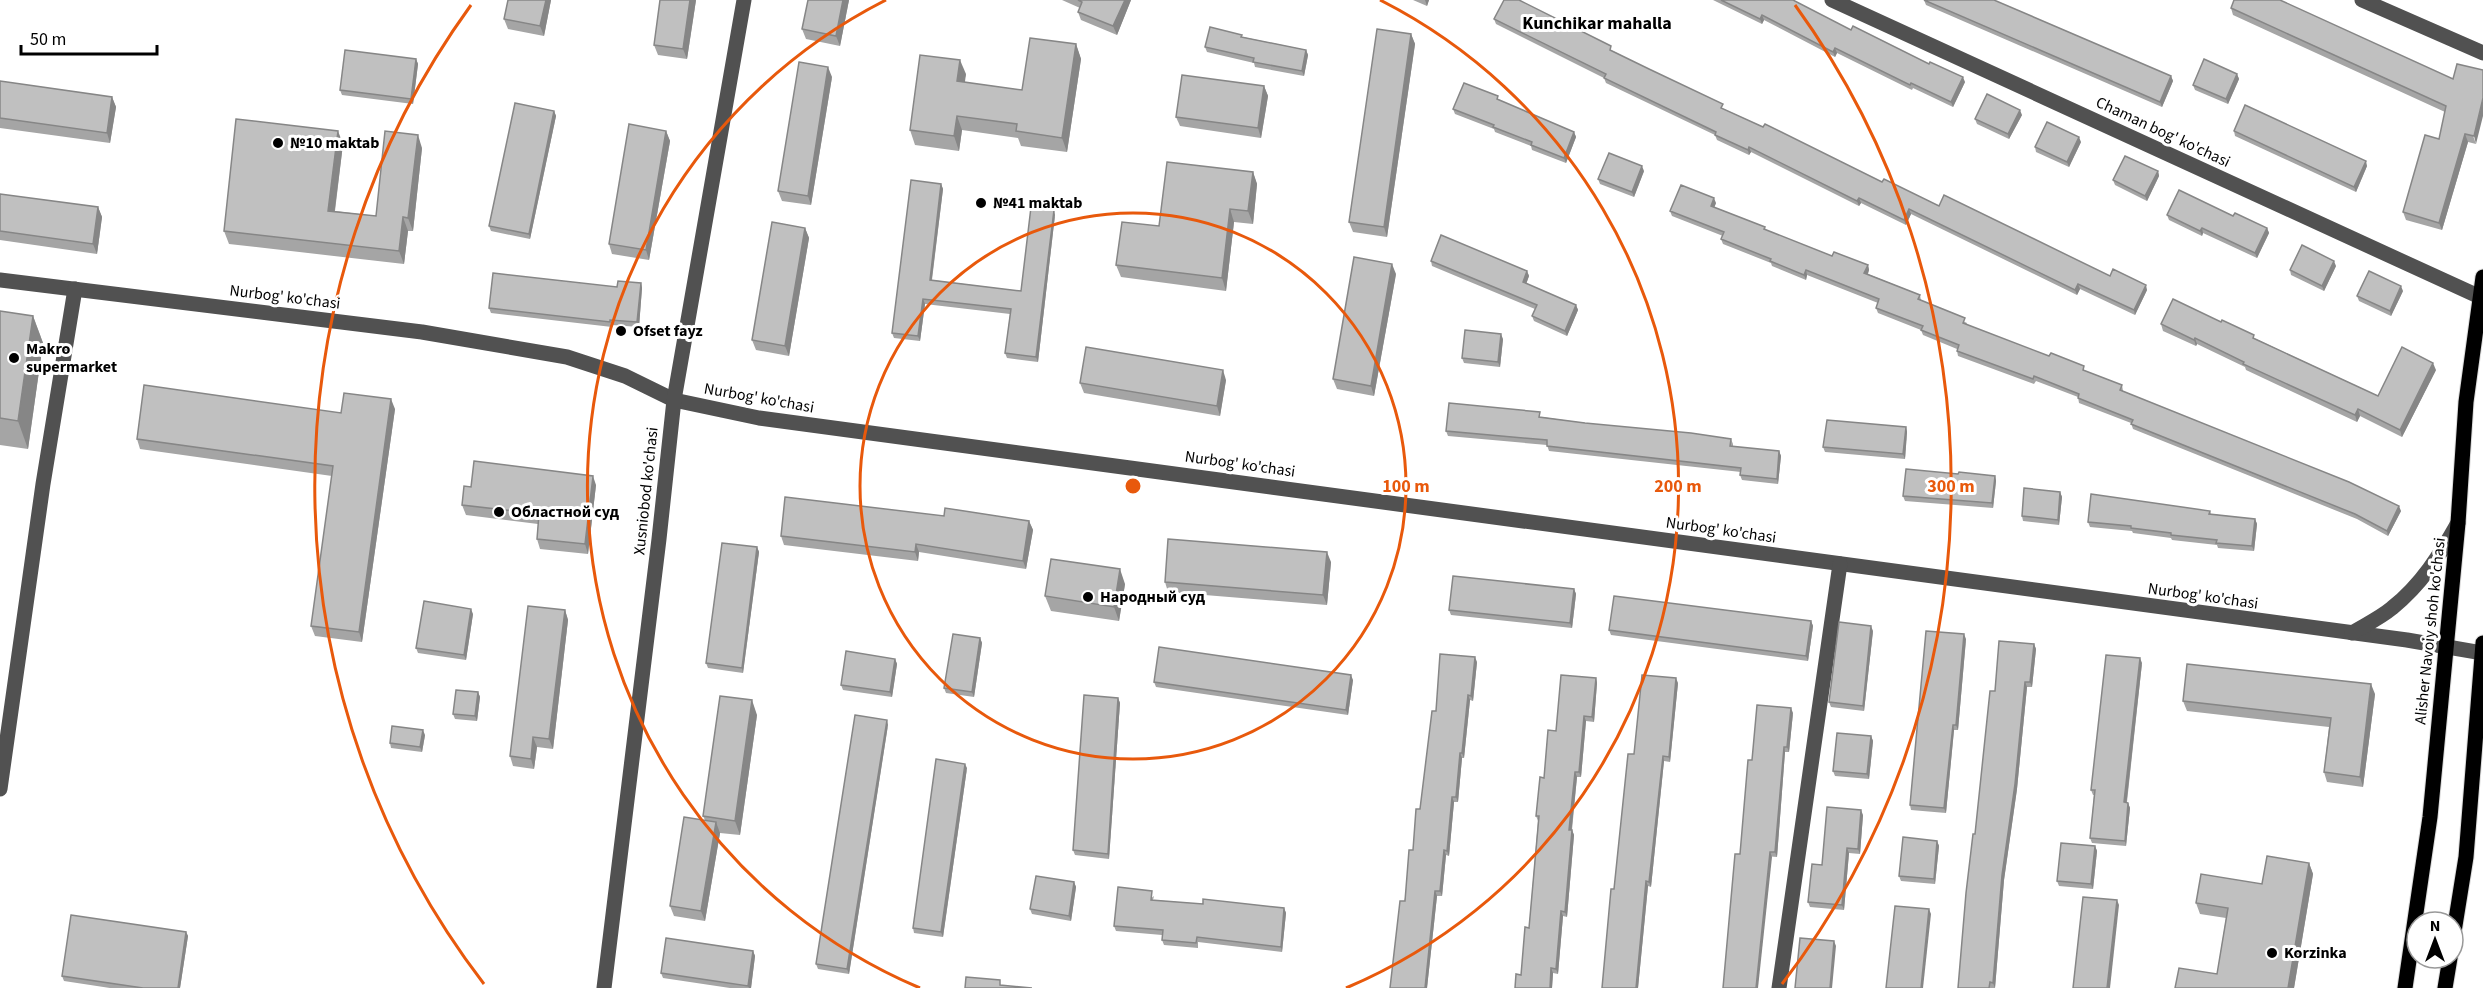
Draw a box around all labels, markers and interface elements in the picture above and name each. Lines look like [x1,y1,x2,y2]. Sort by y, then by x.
district label: Kunchikar mahalla [1522,11,1672,36]
scale bar [21,18,158,56]
text: 50 m [30,27,66,52]
street label: Chaman bog' ko'chasi [2092,91,2234,173]
place label: №10 maktab [290,132,379,154]
marker: №10 maktab [271,136,285,150]
place label: №41 maktab [993,192,1082,214]
marker: №41 maktab [974,196,988,210]
street label: Nurbog' ko'chasi [228,279,342,315]
place label: Ofset fayz [633,320,703,342]
marker: Ofset fayz [614,324,628,338]
place label: Makro supermarket [26,338,117,378]
marker: Makro supermarket [7,351,21,365]
street label: Nurbog' ko'chasi [702,377,816,419]
street label: Xusniobod ko'chasi [628,426,664,556]
street label: Nurbog' ko'chasi [1183,445,1297,483]
text: 100 m [1382,474,1430,499]
text: 200 m [1654,474,1702,499]
text: 300 m [1927,474,1975,499]
centre of rings [1123,476,1143,496]
place label: Областной суд [511,501,620,523]
marker: Областной суд [492,505,506,519]
street label: Nurbog' ko'chasi [1664,511,1778,549]
street label: Alisher Navoiy shoh ko'chasi [2409,536,2451,726]
street label: Nurbog' ko'chasi [2146,577,2260,615]
place label: Народный суд [1100,586,1206,608]
marker: Народный суд [1081,590,1095,604]
north arrow [2405,910,2465,970]
text: N [2430,915,2440,937]
place label: Korzinka [2284,942,2347,964]
marker: Korzinka [2265,946,2279,960]

